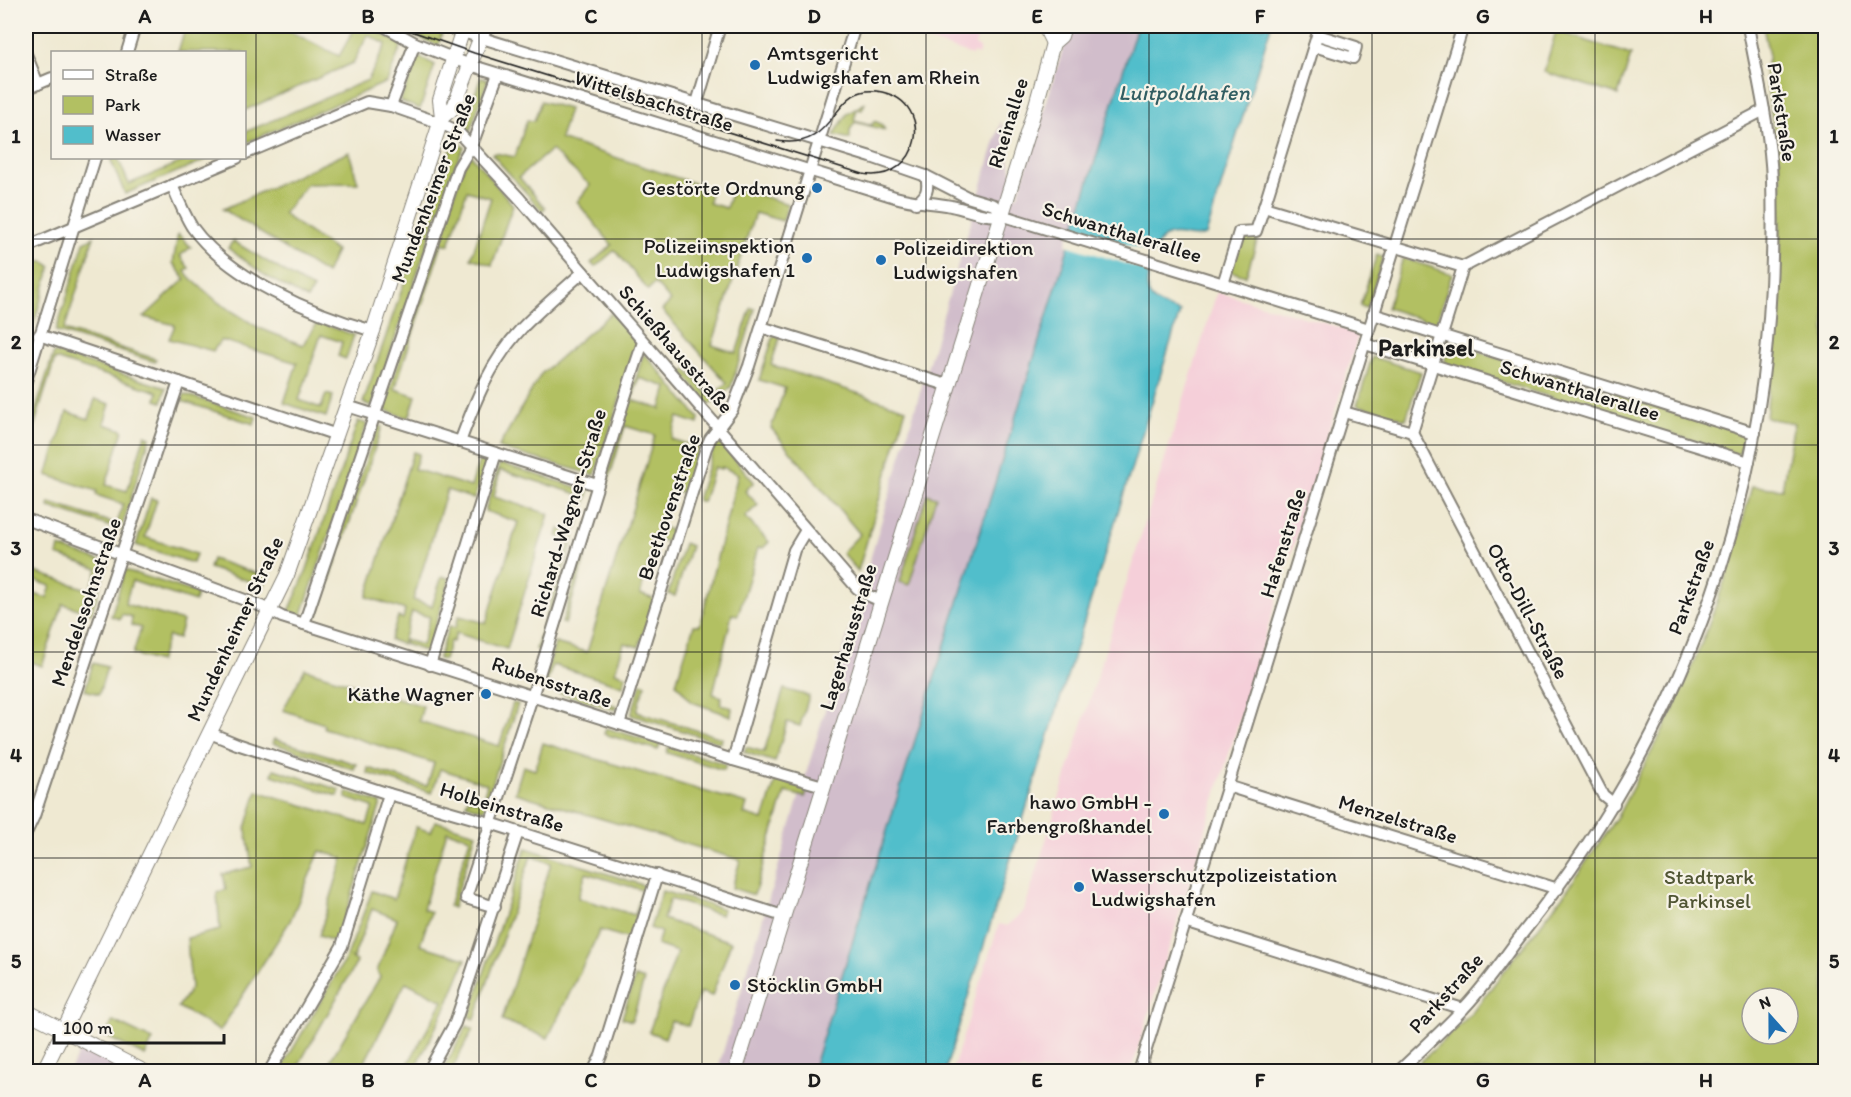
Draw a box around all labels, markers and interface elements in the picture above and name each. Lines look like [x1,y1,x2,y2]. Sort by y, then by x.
text: A [138,4,152,28]
text: B [362,4,375,28]
text: C [585,4,598,28]
text: D [807,4,821,28]
text: E [1031,4,1043,28]
text: F [1255,4,1266,28]
text: G [1476,4,1490,28]
text: H [1699,4,1713,28]
place label: Amtsgericht Ludwigshafen am Rhein [767,40,980,89]
legend [51,51,246,159]
marker: Amtsgericht Ludwigshafen am Rhein [748,58,762,72]
street label: Parkstraße [1762,61,1803,163]
text: Straße [105,64,158,86]
street label: Wittelsbachstraße [572,64,737,137]
street label: Rheinallee [982,75,1033,171]
water label: Luitpoldhafen [1118,79,1250,106]
street label: Mundenheimer Straße [385,89,480,286]
text: Park [105,94,140,116]
text: 1 [11,124,21,148]
text: Wasser [105,124,162,146]
text: 1 [1829,124,1839,148]
place label: Gestörte Ordnung [642,175,805,200]
marker: Gestörte Ordnung [810,181,824,195]
street label: Schwanthalerallee [1039,195,1205,268]
place label: Polizeiinspektion Ludwigshafen 1 [643,233,795,282]
place label: Polizeidirektion Ludwigshafen [893,235,1033,284]
marker: Polizeiinspektion Ludwigshafen 1 [800,251,814,265]
marker: Polizeidirektion Ludwigshafen [874,253,888,267]
street label: Schießhausstraße [614,279,739,418]
text: 2 [11,330,22,354]
text: 2 [1829,330,1840,354]
district label: Parkinsel [1378,333,1474,362]
street label: Schwanthalerallee [1497,353,1663,426]
street label: Richard-Wagner-Straße [524,406,611,620]
street label: Beethovenstraße [632,430,705,583]
street label: Hafenstraße [1254,485,1311,601]
street label: Mendelssohnstraße [45,514,126,690]
street label: Mundenheimer Straße [181,532,288,725]
text: 3 [11,536,22,560]
street label: Parkstraße [1662,536,1719,638]
text: 3 [1829,536,1840,560]
street label: Otto-Dill-Straße [1482,538,1575,683]
street label: Lagerhausstraße [813,560,882,713]
street label: Rubensstraße [489,650,616,713]
place label: Käthe Wagner [347,681,474,706]
marker: Käthe Wagner [479,687,493,701]
text: 4 [10,743,22,767]
text: 4 [1828,743,1840,767]
street label: Holbeinstraße [437,776,567,837]
place label: hawo GmbH - Farbengroßhandel [986,789,1152,838]
street label: Menzelstraße [1336,789,1461,848]
marker: hawo GmbH - Farbengroßhandel [1157,807,1171,821]
place label: Wasserschutzpolizeistation Ludwigshafen [1091,862,1337,911]
park label: Stadtpark Parkinsel [1664,864,1754,913]
marker: Wasserschutzpolizeistation Ludwigshafen [1072,880,1086,894]
street label: Parkstraße [1403,947,1488,1038]
text: 5 [11,949,22,973]
text: 5 [1829,949,1840,973]
place label: Stöcklin GmbH [747,972,883,997]
marker: Stöcklin GmbH [728,978,742,992]
north arrow [1740,986,1800,1046]
text: N [1756,992,1773,1013]
scale bar [54,1007,224,1045]
text: 100 m [63,1017,113,1039]
text: A [138,1068,152,1092]
text: B [362,1068,375,1092]
text: C [585,1068,598,1092]
text: D [807,1068,821,1092]
text: E [1031,1068,1043,1092]
text: F [1255,1068,1266,1092]
text: G [1476,1068,1490,1092]
text: H [1699,1068,1713,1092]

